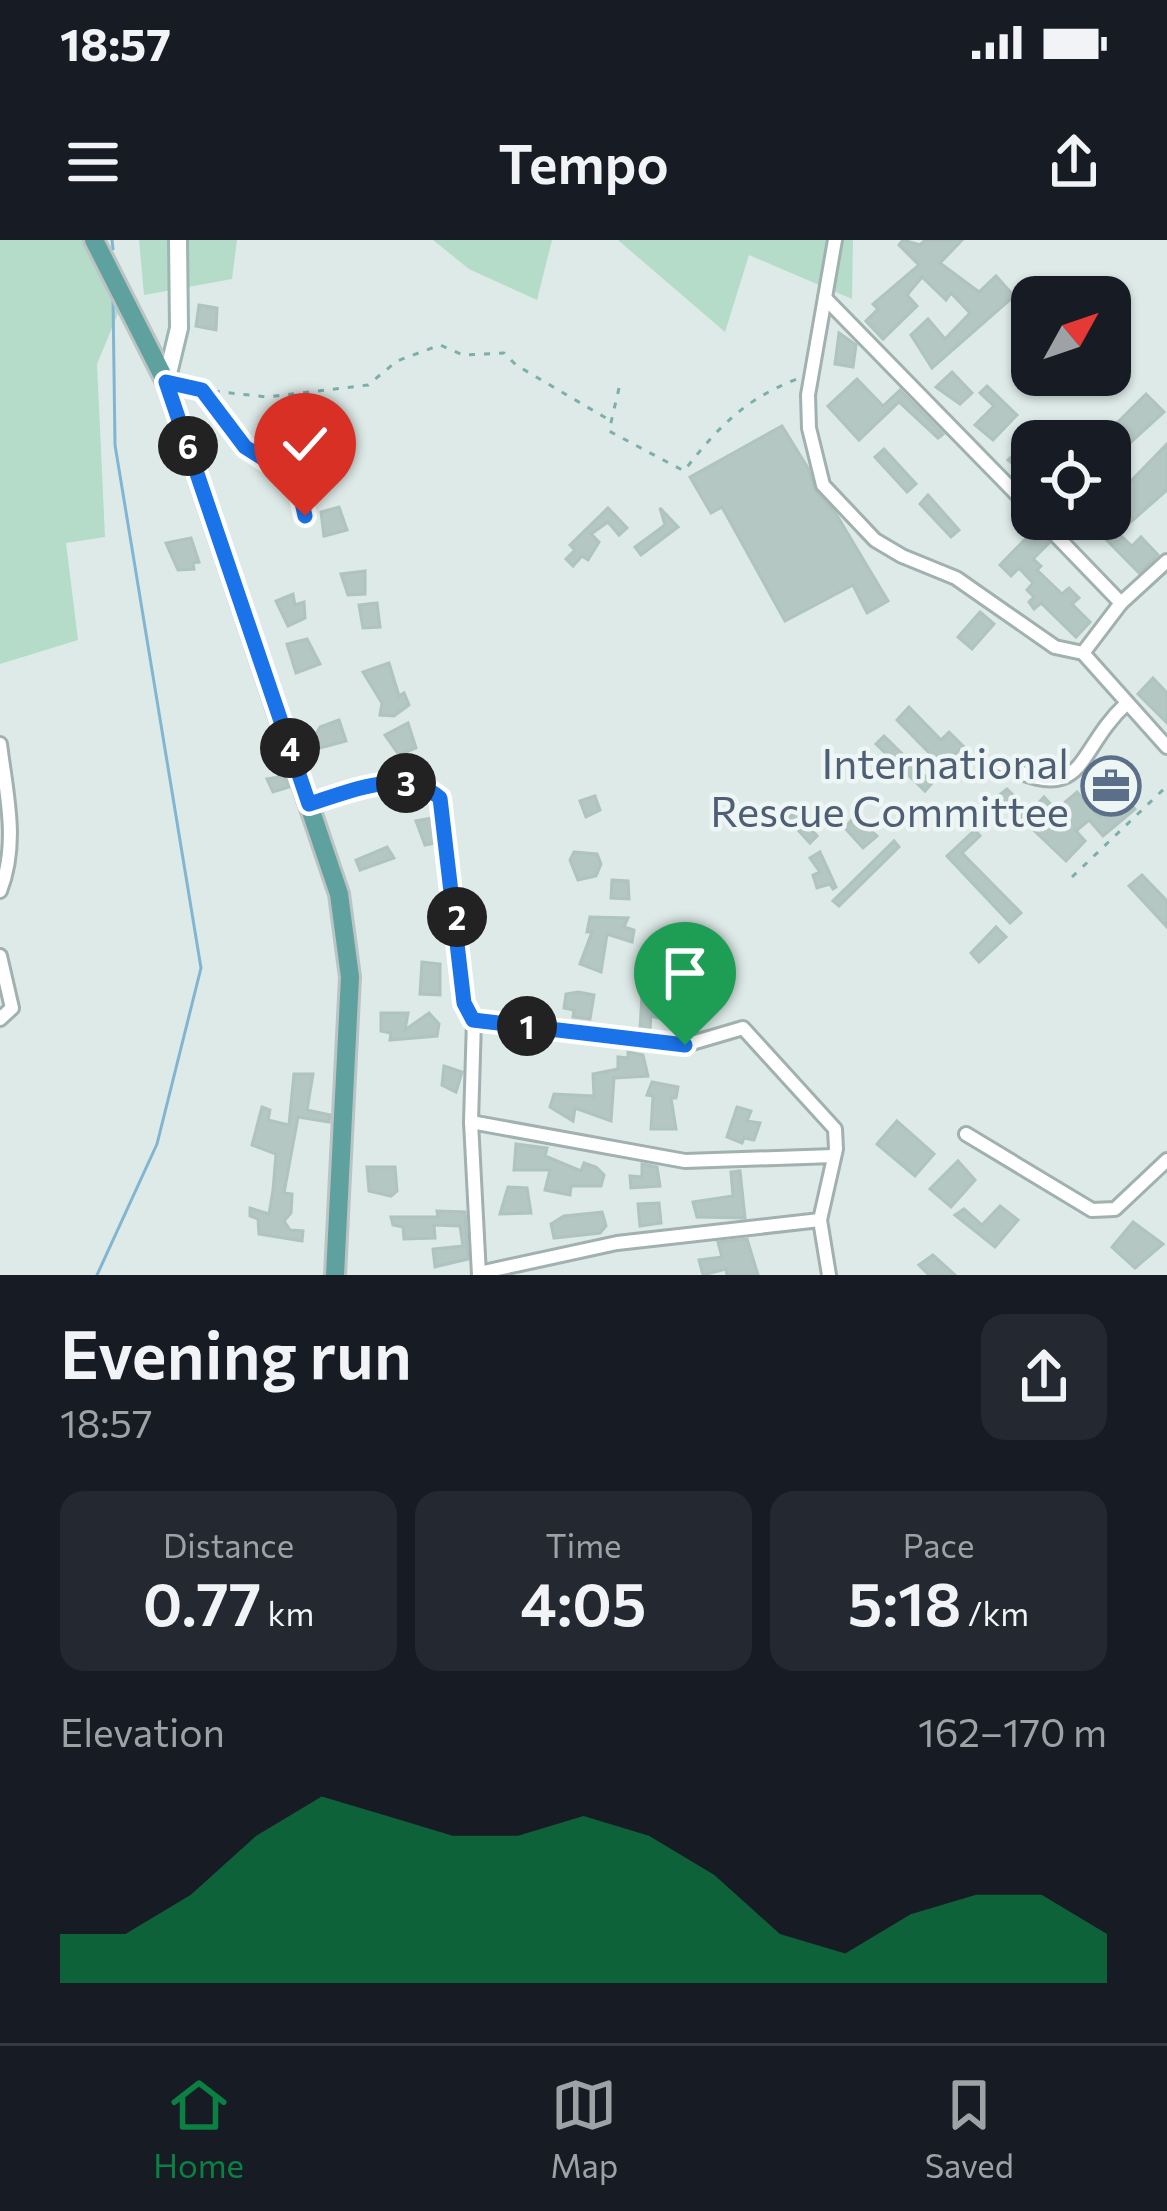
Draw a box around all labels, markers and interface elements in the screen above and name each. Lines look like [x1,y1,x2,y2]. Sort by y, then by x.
text: 18:57 [60,15,171,70]
icon: menu [60,129,126,195]
text: Tempo [498,129,669,195]
icon: share [1041,129,1107,195]
north arrow [1011,276,1131,396]
map controls [1011,276,1131,540]
pin [254,393,356,516]
icon: check [272,411,338,477]
pin: 6 [158,416,218,476]
button: locate [1011,420,1131,540]
text: 6 [178,425,198,466]
pin: 4 [260,718,320,778]
text: 4 [280,727,300,768]
place label: International Rescue Committee [710,736,1069,836]
pin: 3 [376,753,436,813]
office icon: International Rescue Committee [1080,755,1142,817]
text: 3 [396,762,416,803]
pin: 2 [427,887,487,947]
text: 2 [448,896,466,937]
pin [634,922,736,1045]
icon: arrive [652,940,718,1006]
pin: 1 [497,996,557,1056]
text: 1 [520,1005,534,1046]
text: Evening run [60,1312,412,1393]
button: share [981,1314,1107,1440]
text: 18:57 [60,1398,153,1446]
text: Distance [163,1524,294,1565]
text: Time [546,1524,621,1565]
text: Pace [903,1524,974,1565]
text: 0.77 [143,1565,261,1638]
text: 4:05 [520,1565,647,1638]
text: 5:18 [848,1565,961,1638]
text: km [261,1592,314,1633]
text: /km [961,1592,1029,1633]
text: Elevation [60,1707,225,1755]
text: 162–170 m [918,1707,1107,1755]
tab: Home [153,2072,244,2185]
tab: Map [550,2072,618,2185]
tab: Saved [925,2072,1014,2185]

